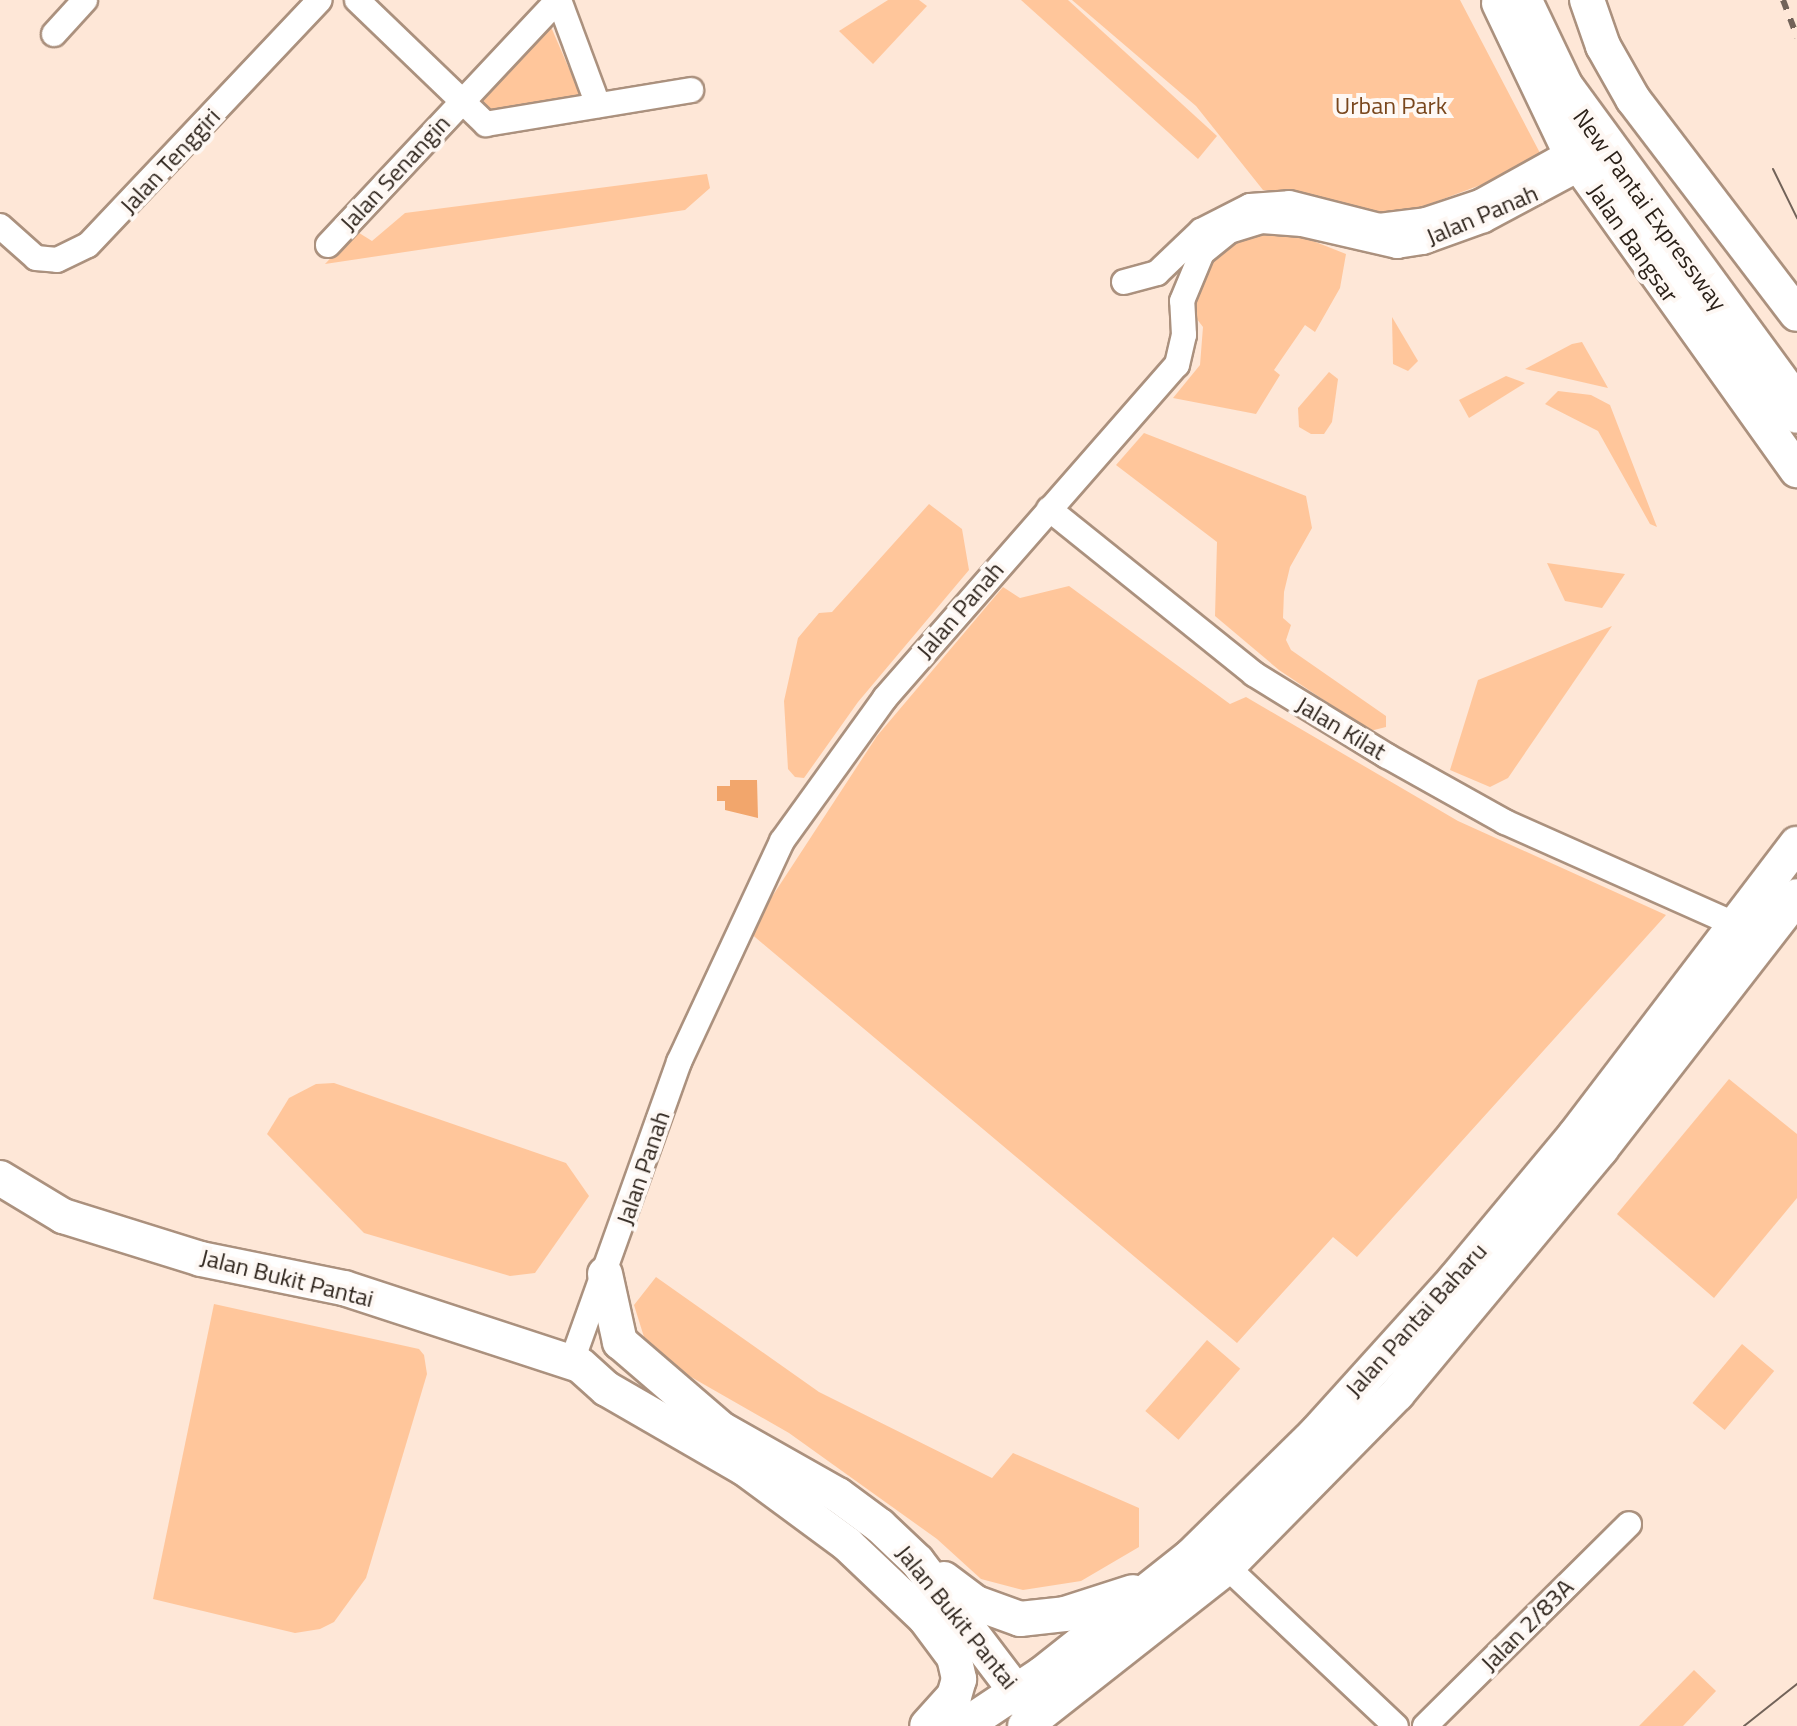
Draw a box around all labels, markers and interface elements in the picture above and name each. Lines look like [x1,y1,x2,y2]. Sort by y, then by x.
park label: Urban Park [1335,92,1447,120]
street label: Jalan Tenggiri [114,102,226,220]
street label: New Pantai Expressway [1567,103,1733,317]
street label: Jalan Senangin [334,109,456,237]
street label: Jalan Bangsar [1582,178,1684,308]
street label: Jalan Panah [1422,179,1542,251]
street label: Jalan Panah [910,556,1010,664]
street label: Jalan Kilat [1291,690,1391,766]
street label: Jalan Panah [610,1107,676,1229]
street label: Jalan Pantai Baharu [1339,1237,1493,1403]
street label: Jalan Bukit Pantai [197,1243,377,1313]
street label: Jalan Bukit Pantai [890,1539,1024,1695]
street label: Jalan 2/83A [1475,1573,1579,1677]

